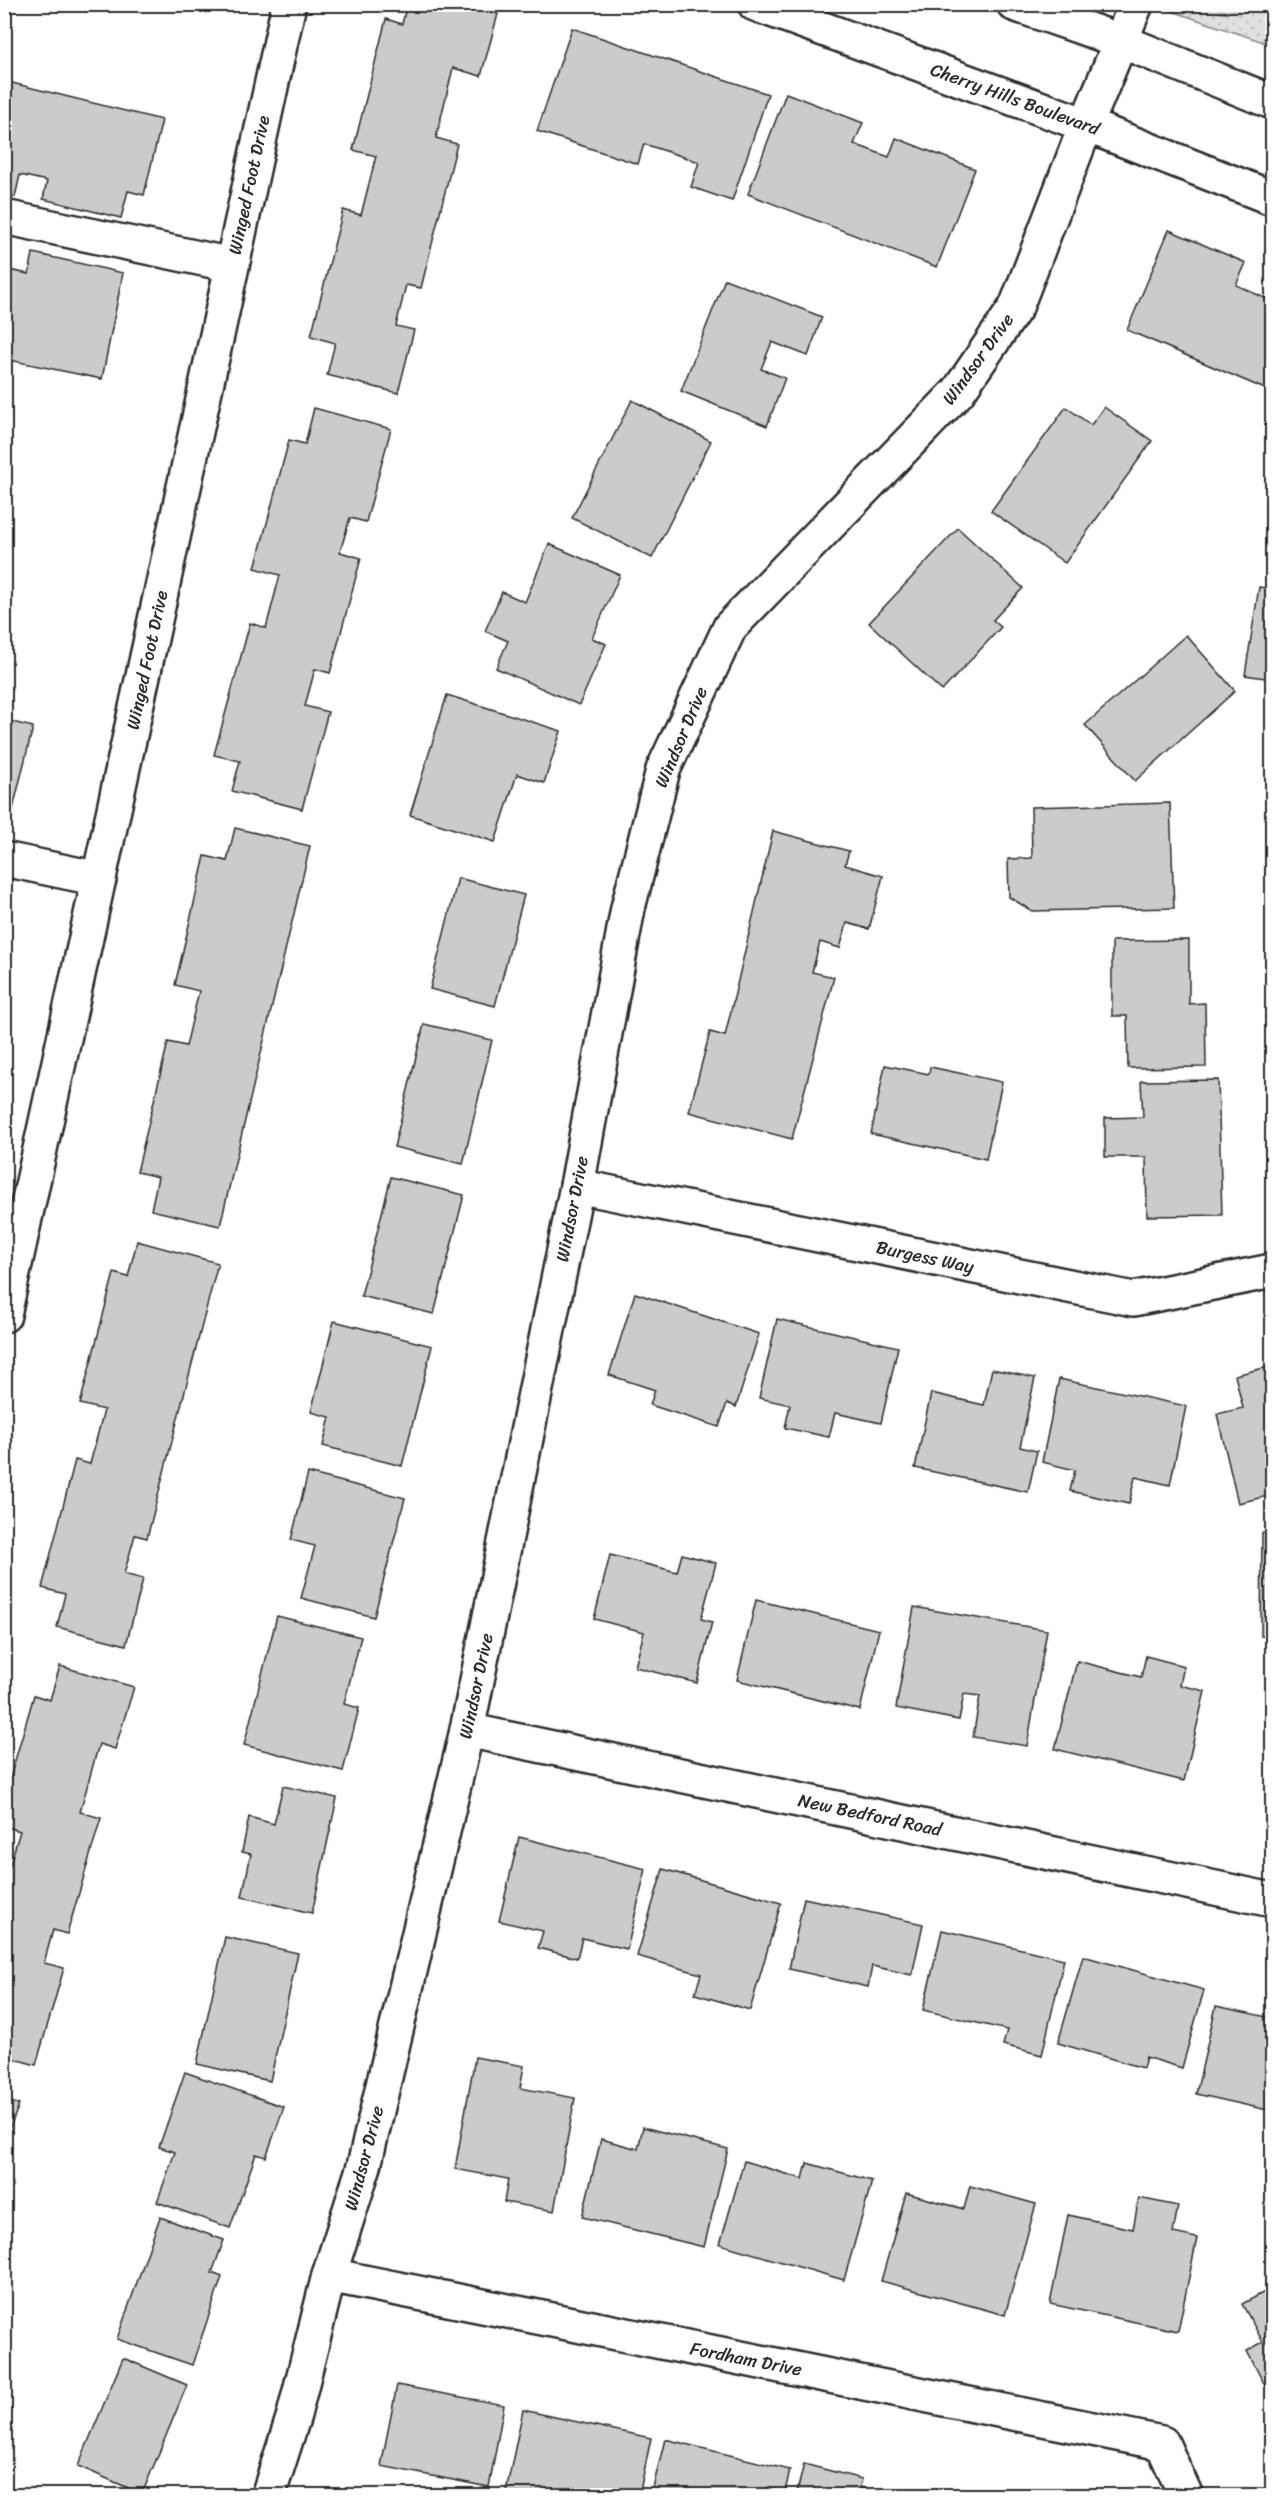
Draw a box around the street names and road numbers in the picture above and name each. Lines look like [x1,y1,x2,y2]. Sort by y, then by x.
street label: Cherry Hills Boulevard [926,53,1106,145]
street label: Winged Foot Drive [219,112,279,258]
street label: Windsor Drive [934,306,1022,412]
street label: Winged Foot Drive [117,587,177,733]
street label: Windsor Drive [645,681,717,793]
street label: Windsor Drive [546,1153,598,1265]
street label: Burgess Way [873,1231,978,1283]
street label: Windsor Drive [449,1630,503,1742]
street label: New Bedford Road [795,1784,946,1846]
street label: Windsor Drive [335,2102,393,2214]
street label: Fordham Drive [687,2332,805,2386]

